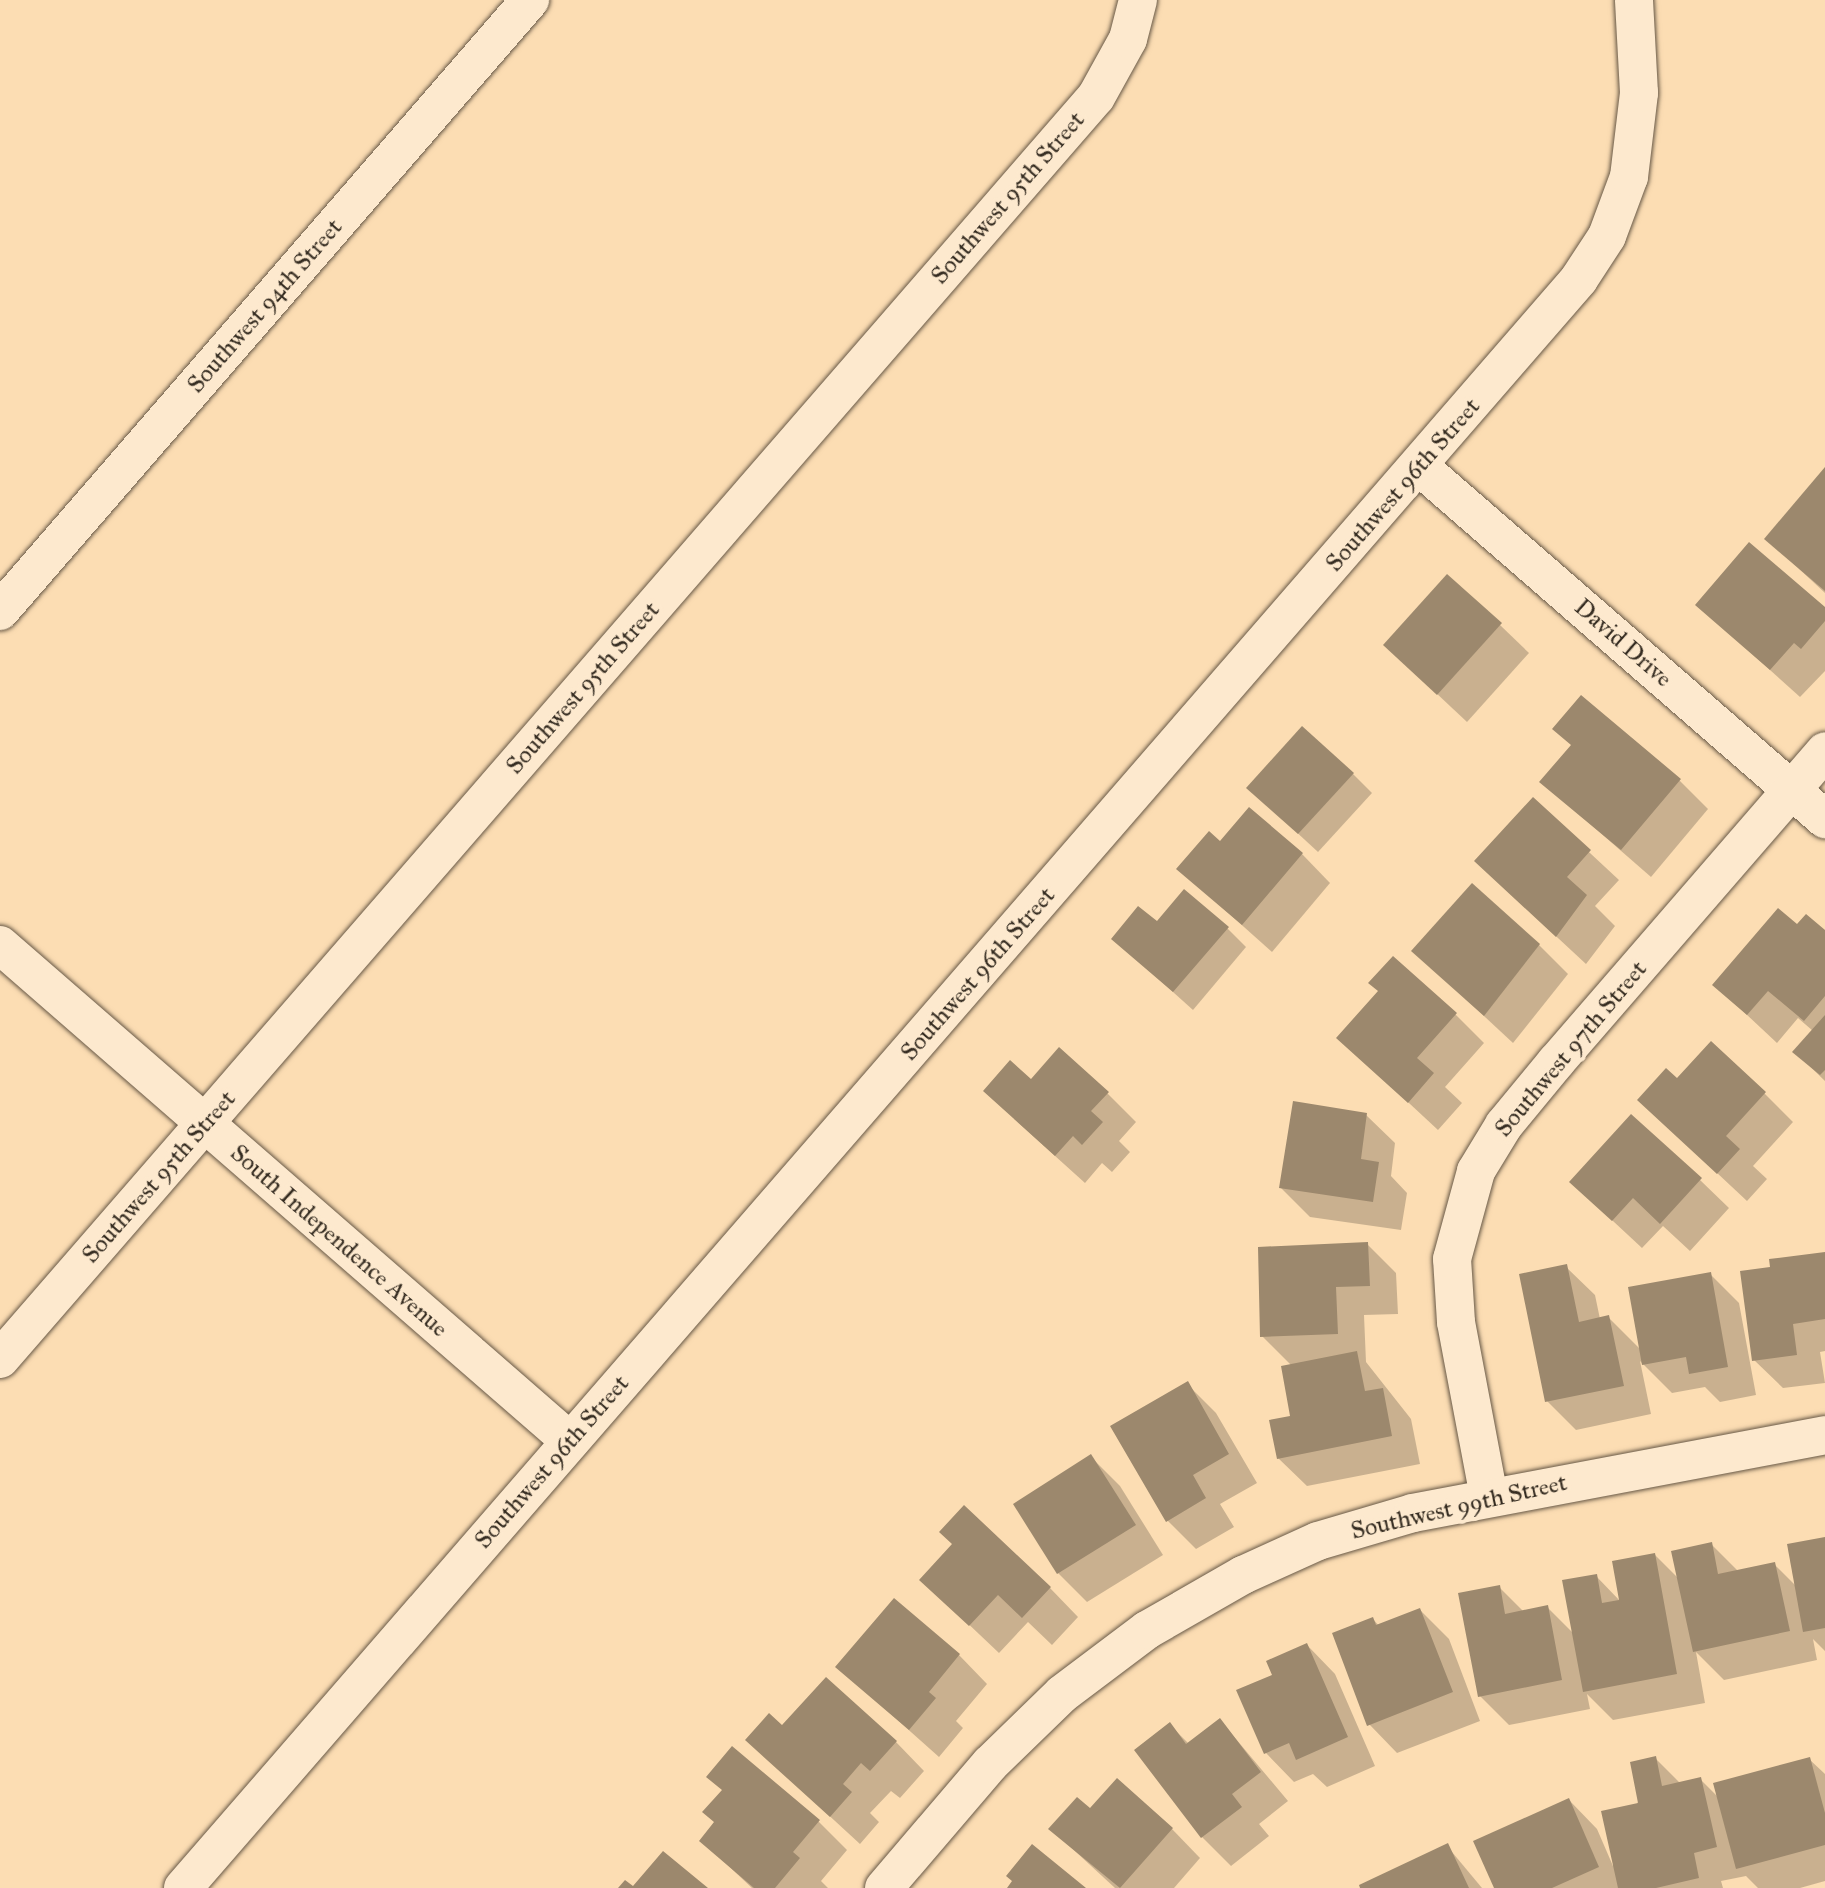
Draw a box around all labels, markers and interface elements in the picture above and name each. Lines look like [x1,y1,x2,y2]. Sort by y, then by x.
street label: Southwest 95th Street [925,106,1091,290]
street label: Southwest 94th Street [182,213,348,399]
street label: Southwest 96th Street [1320,392,1486,578]
street label: David Drive [1568,593,1678,693]
street label: Southwest 95th Street [500,596,666,780]
street label: Southwest 96th Street [895,881,1061,1067]
street label: Southwest 97th Street [1489,955,1653,1143]
street label: Southwest 95th Street [76,1085,242,1269]
street label: South Independence Avenue [224,1139,454,1343]
street label: Southwest 96th Street [469,1369,635,1555]
street label: Southwest 99th Street [1348,1468,1570,1546]

